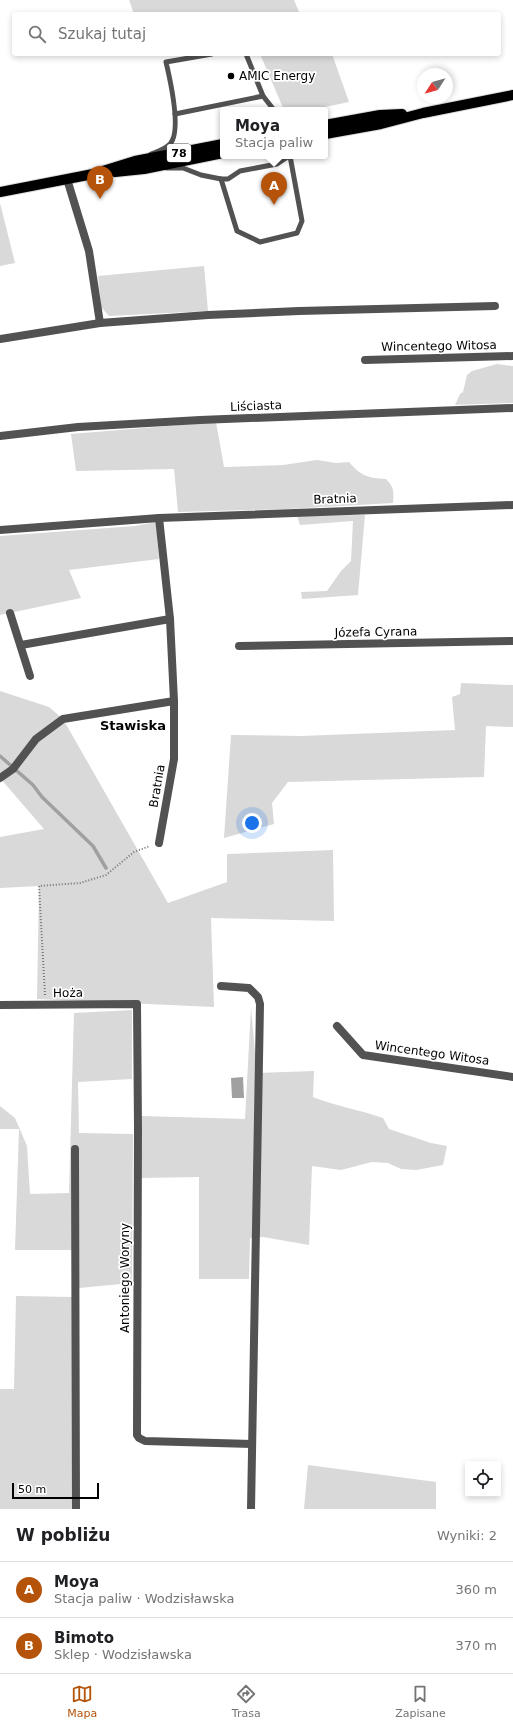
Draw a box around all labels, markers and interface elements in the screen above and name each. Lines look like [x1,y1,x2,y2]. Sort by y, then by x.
search box [12,12,501,56]
icon: search [26,23,48,45]
text: Szukaj tutaj [58,25,146,43]
north arrow [417,68,453,104]
place label: AMIC Energy [239,69,315,83]
marker: AMIC Energy [226,71,236,81]
popup [220,107,328,159]
text: Moya [235,117,280,135]
text: Stacja paliw [235,135,313,150]
road number: 78 [167,144,191,162]
pin: B [87,166,113,199]
pin: A [261,172,287,205]
street label: Wincentego Witosa [381,338,497,354]
street label: Liściasta [230,398,282,414]
street label: Bratnia [313,491,357,507]
street label: Józefa Cyrana [334,624,417,640]
district label: Stawiska [100,718,166,733]
street label: Bratnia [146,763,168,809]
your location [242,813,262,833]
street label: Hoża [53,986,83,1000]
street label: Wincentego Witosa [374,1038,490,1068]
street label: Antoniego Woryny [118,1223,132,1333]
map controls [465,1461,501,1497]
button: locate [465,1461,501,1497]
scale bar [12,1481,99,1500]
text: 50 m [18,1483,46,1496]
text: W pobliżu [16,1525,110,1545]
text: Wyniki: 2 [437,1528,497,1543]
text: Moya [54,1573,99,1591]
text: A [24,1582,34,1597]
text: 360 m [455,1582,497,1597]
text: Stacja paliw · Wodzisławska [54,1591,234,1606]
text: Bimoto [54,1629,114,1647]
text: B [24,1638,34,1653]
text: 370 m [455,1638,497,1653]
text: Sklep · Wodzisławska [54,1647,192,1662]
tab: Mapa [67,1683,97,1720]
tab: Trasa [232,1683,261,1720]
tab: Zapisane [395,1683,446,1720]

